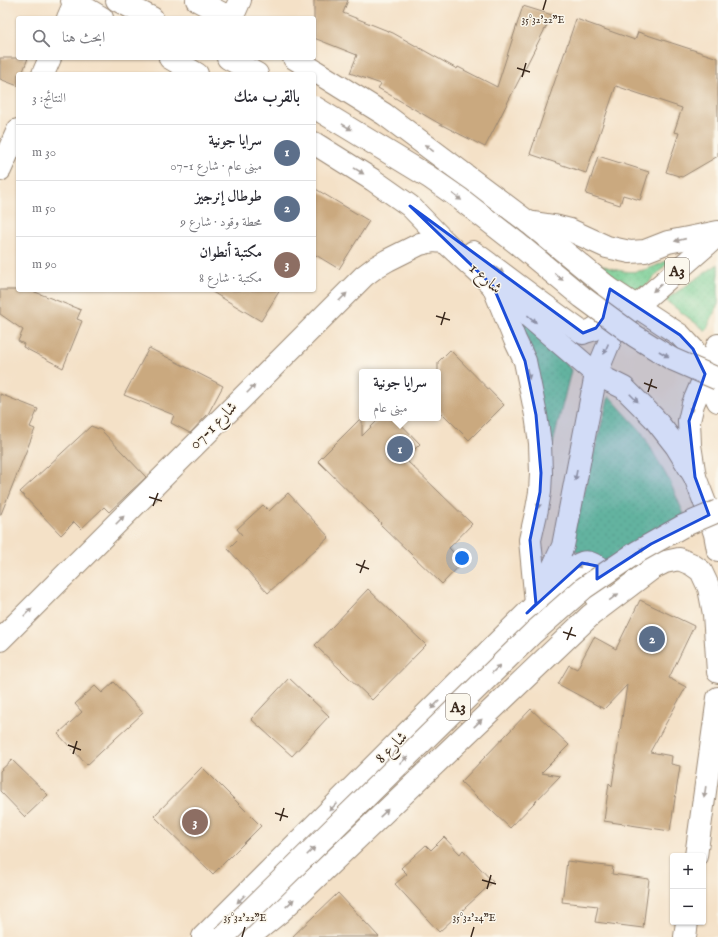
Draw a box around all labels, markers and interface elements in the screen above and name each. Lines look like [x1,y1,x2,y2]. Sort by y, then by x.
text: 35°32'22"E [522,14,565,27]
search box [16,16,316,60]
icon: search [30,27,52,49]
text: ابحث هنا [62,28,105,47]
text: بالقرب منك [233,87,300,108]
text: النتائج: 3 [32,90,66,107]
one-way arrow [341,124,353,131]
text: سرايا جونية [208,131,262,150]
text: 30 m [32,144,56,161]
text: 1 [285,144,289,161]
one-way arrow [424,144,435,152]
text: مبنى عام · شارع 1-07 [170,158,262,175]
one-way arrow [354,167,364,175]
text: طوطال إنرجيز [195,187,262,206]
one-way arrow [452,193,462,201]
text: 50 m [32,200,56,217]
text: 2 [284,200,290,217]
text: محطة وقود · شارع 9 [180,214,262,231]
one-way arrow [674,237,686,243]
text: مكتبة أنطوان [199,243,262,262]
text: 90 m [32,256,57,273]
text: 3 [285,256,289,273]
road number: A3 [665,258,689,284]
street label: شارع 1 [463,259,506,300]
one-way arrow [493,266,504,275]
text: مكتبة · شارع 8 [199,270,262,287]
one-way arrow [554,273,565,282]
one-way arrow [652,284,662,293]
one-way arrow [338,292,348,302]
one-way arrow [526,315,537,324]
one-way arrow [603,344,609,355]
one-way arrow [658,351,670,358]
one-way arrow [526,368,532,380]
popup [359,369,441,421]
text: سرايا جونية [373,373,427,392]
one-way arrow [246,384,256,394]
one-way arrow [629,393,639,403]
street label: شارع 1-07 [186,398,244,456]
text: مبنى عام [373,400,408,417]
one-way arrow [689,401,695,413]
pin: 1 [387,434,413,464]
one-way arrow [573,469,579,481]
one-way arrow [535,497,541,509]
one-way arrow [115,515,125,525]
one-way arrow [634,547,645,554]
your location [452,548,472,568]
one-way arrow [575,562,587,568]
one-way arrow [609,593,620,601]
one-way arrow [23,607,33,617]
pin: 2 [639,624,665,654]
one-way arrow [491,664,501,673]
road number: A3 [446,694,470,720]
one-way arrow [430,700,440,710]
one-way arrow [473,718,483,728]
street label: شارع 8 [372,728,414,770]
one-way arrow [399,755,409,765]
one-way arrow [702,786,708,798]
one-way arrow [328,802,338,812]
pin: 3 [182,807,208,837]
one-way arrow [379,808,389,818]
one-way arrow [306,846,316,856]
map controls [670,853,706,925]
button: + [670,853,706,889]
button: − [670,889,706,925]
one-way arrow [236,894,246,904]
one-way arrow [285,898,295,908]
text: 35°32'22"E [224,912,267,925]
text: 35°32'24"E [452,912,496,925]

